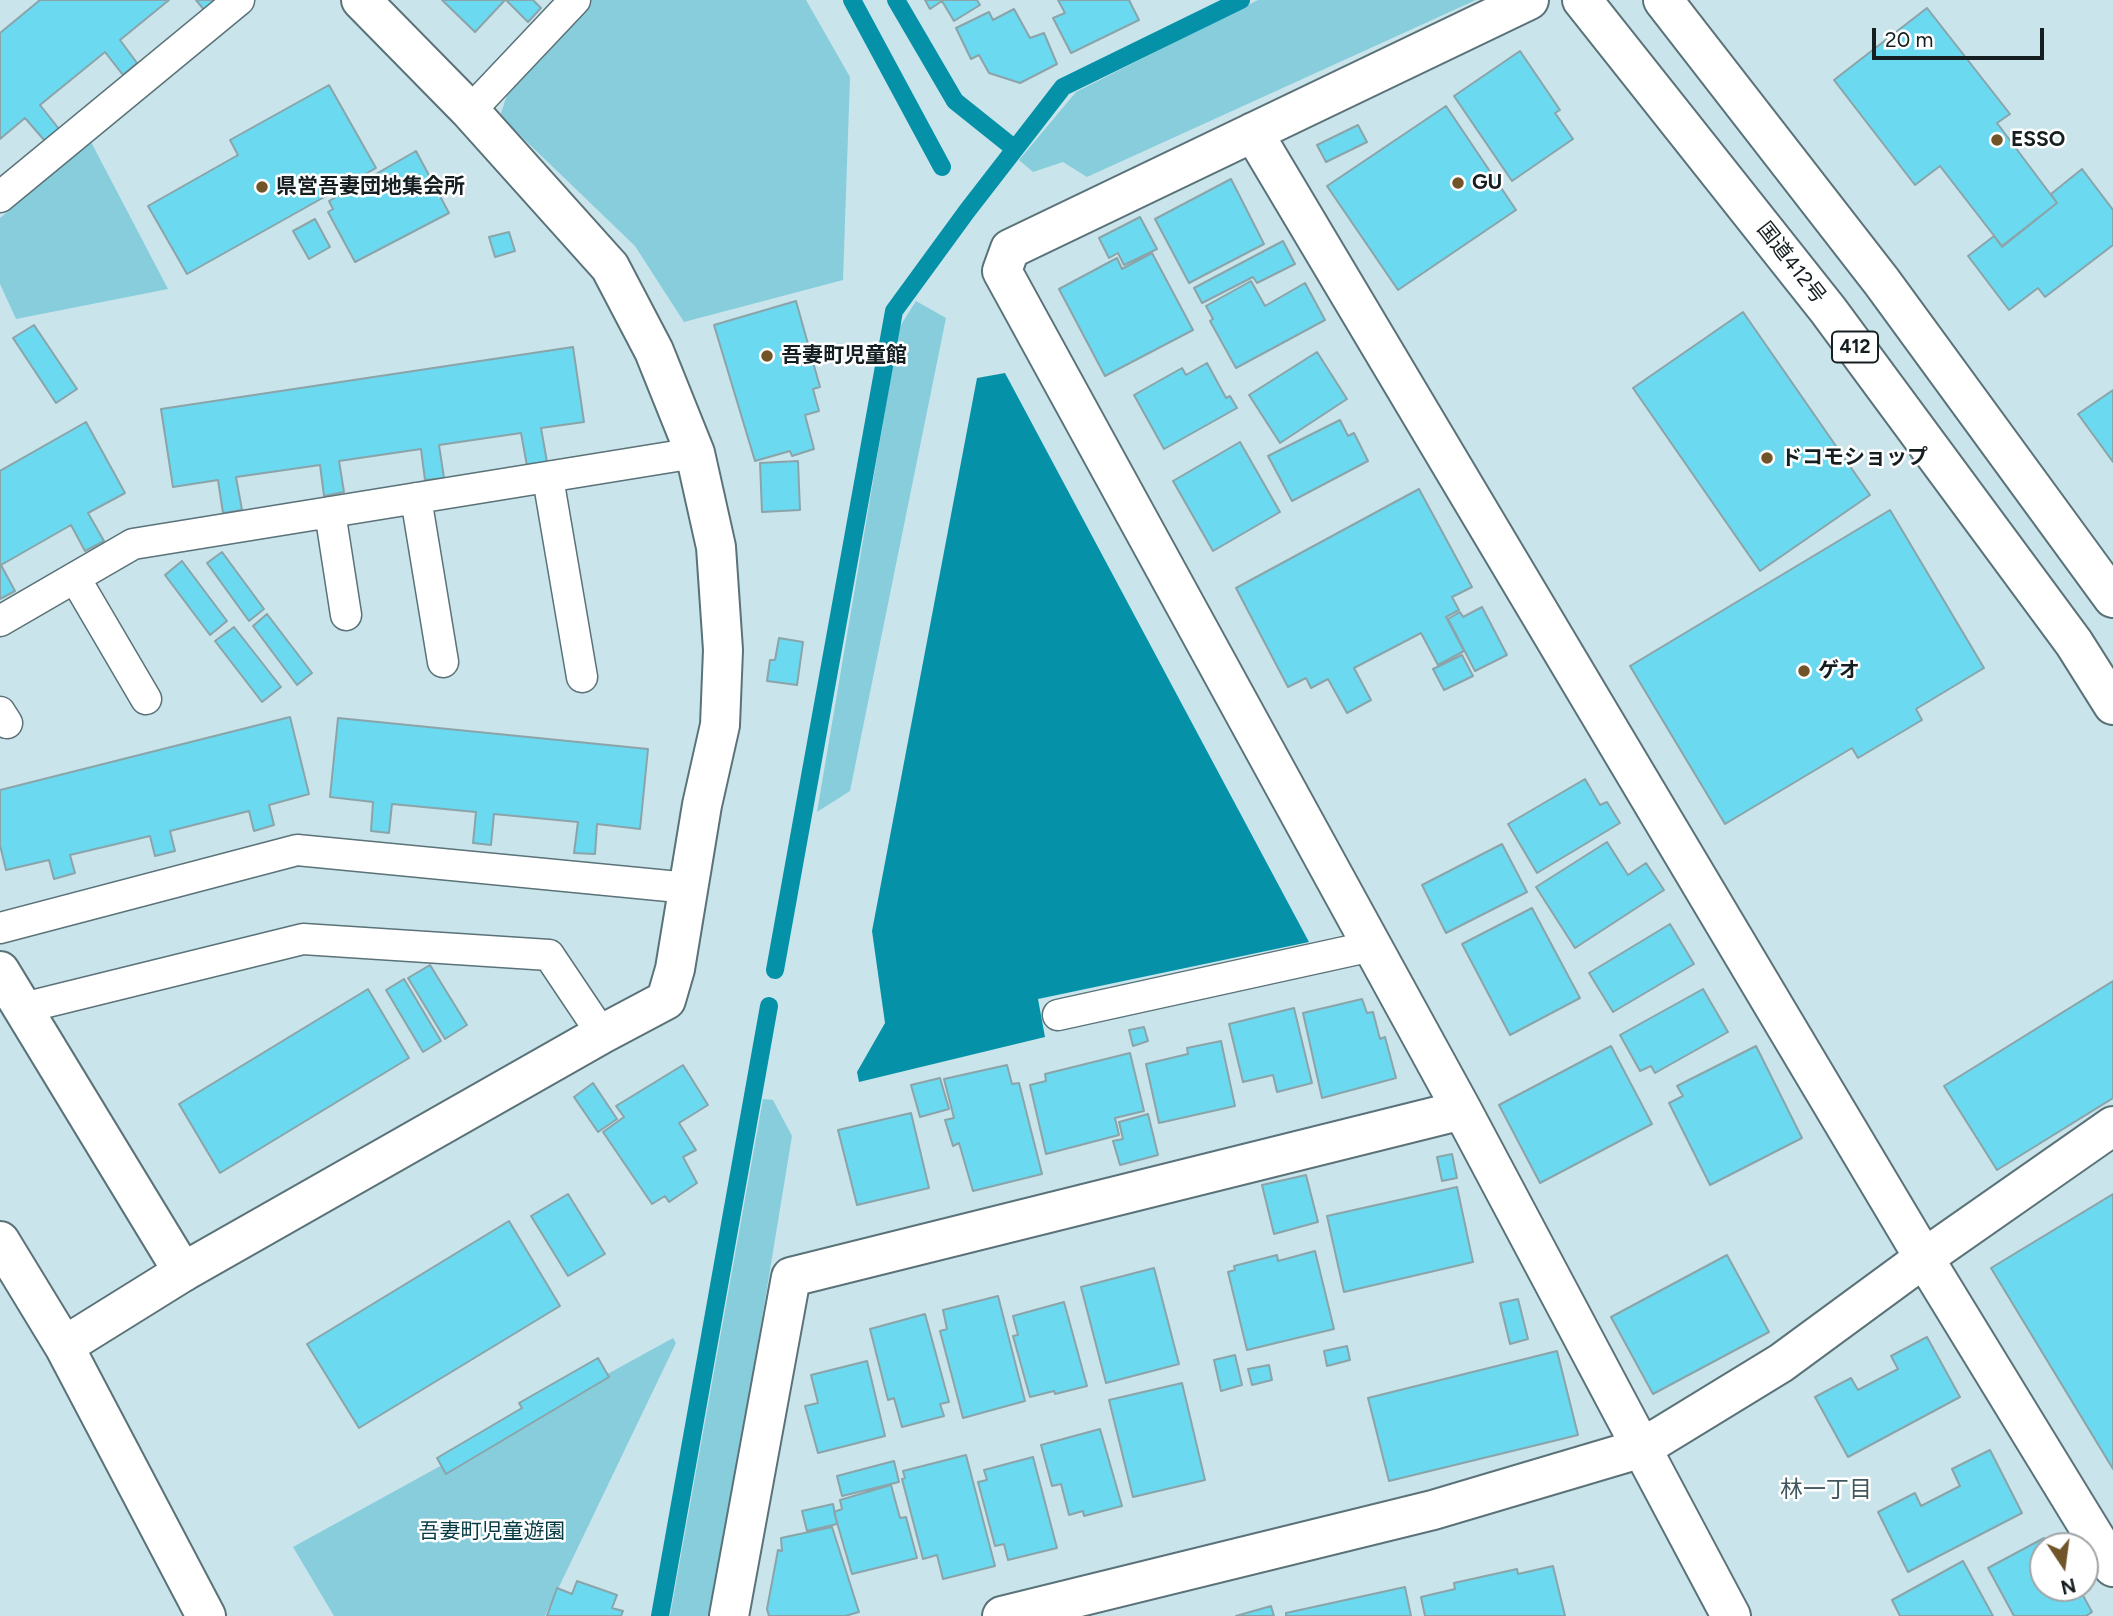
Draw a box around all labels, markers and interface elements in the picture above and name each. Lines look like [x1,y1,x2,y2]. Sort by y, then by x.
scale bar [1875,14,2046,58]
text: 20 m [1885,27,1933,52]
place label: ESSO [2011,127,2065,153]
marker: ESSO [1989,132,2005,148]
place label: GU [1472,170,1502,196]
place label: 県営吾妻団地集会所 [276,174,465,200]
marker: GU [1450,175,1466,191]
marker: 県営吾妻団地集会所 [254,179,270,195]
street label: 国道412号 [1751,217,1831,309]
road number: 412 [1832,332,1878,362]
place label: 吾妻町児童館 [781,343,907,369]
marker: 吾妻町児童館 [759,348,775,364]
place label: ドコモショップ [1781,445,1928,471]
marker: ドコモショップ [1759,450,1775,466]
place label: ゲオ [1818,658,1860,684]
marker: ゲオ [1796,663,1812,679]
district label: 林一丁目 [1780,1476,1872,1504]
park label: 吾妻町児童遊園 [419,1519,565,1545]
north arrow [2029,1532,2099,1602]
text: N [2059,1573,2078,1599]

